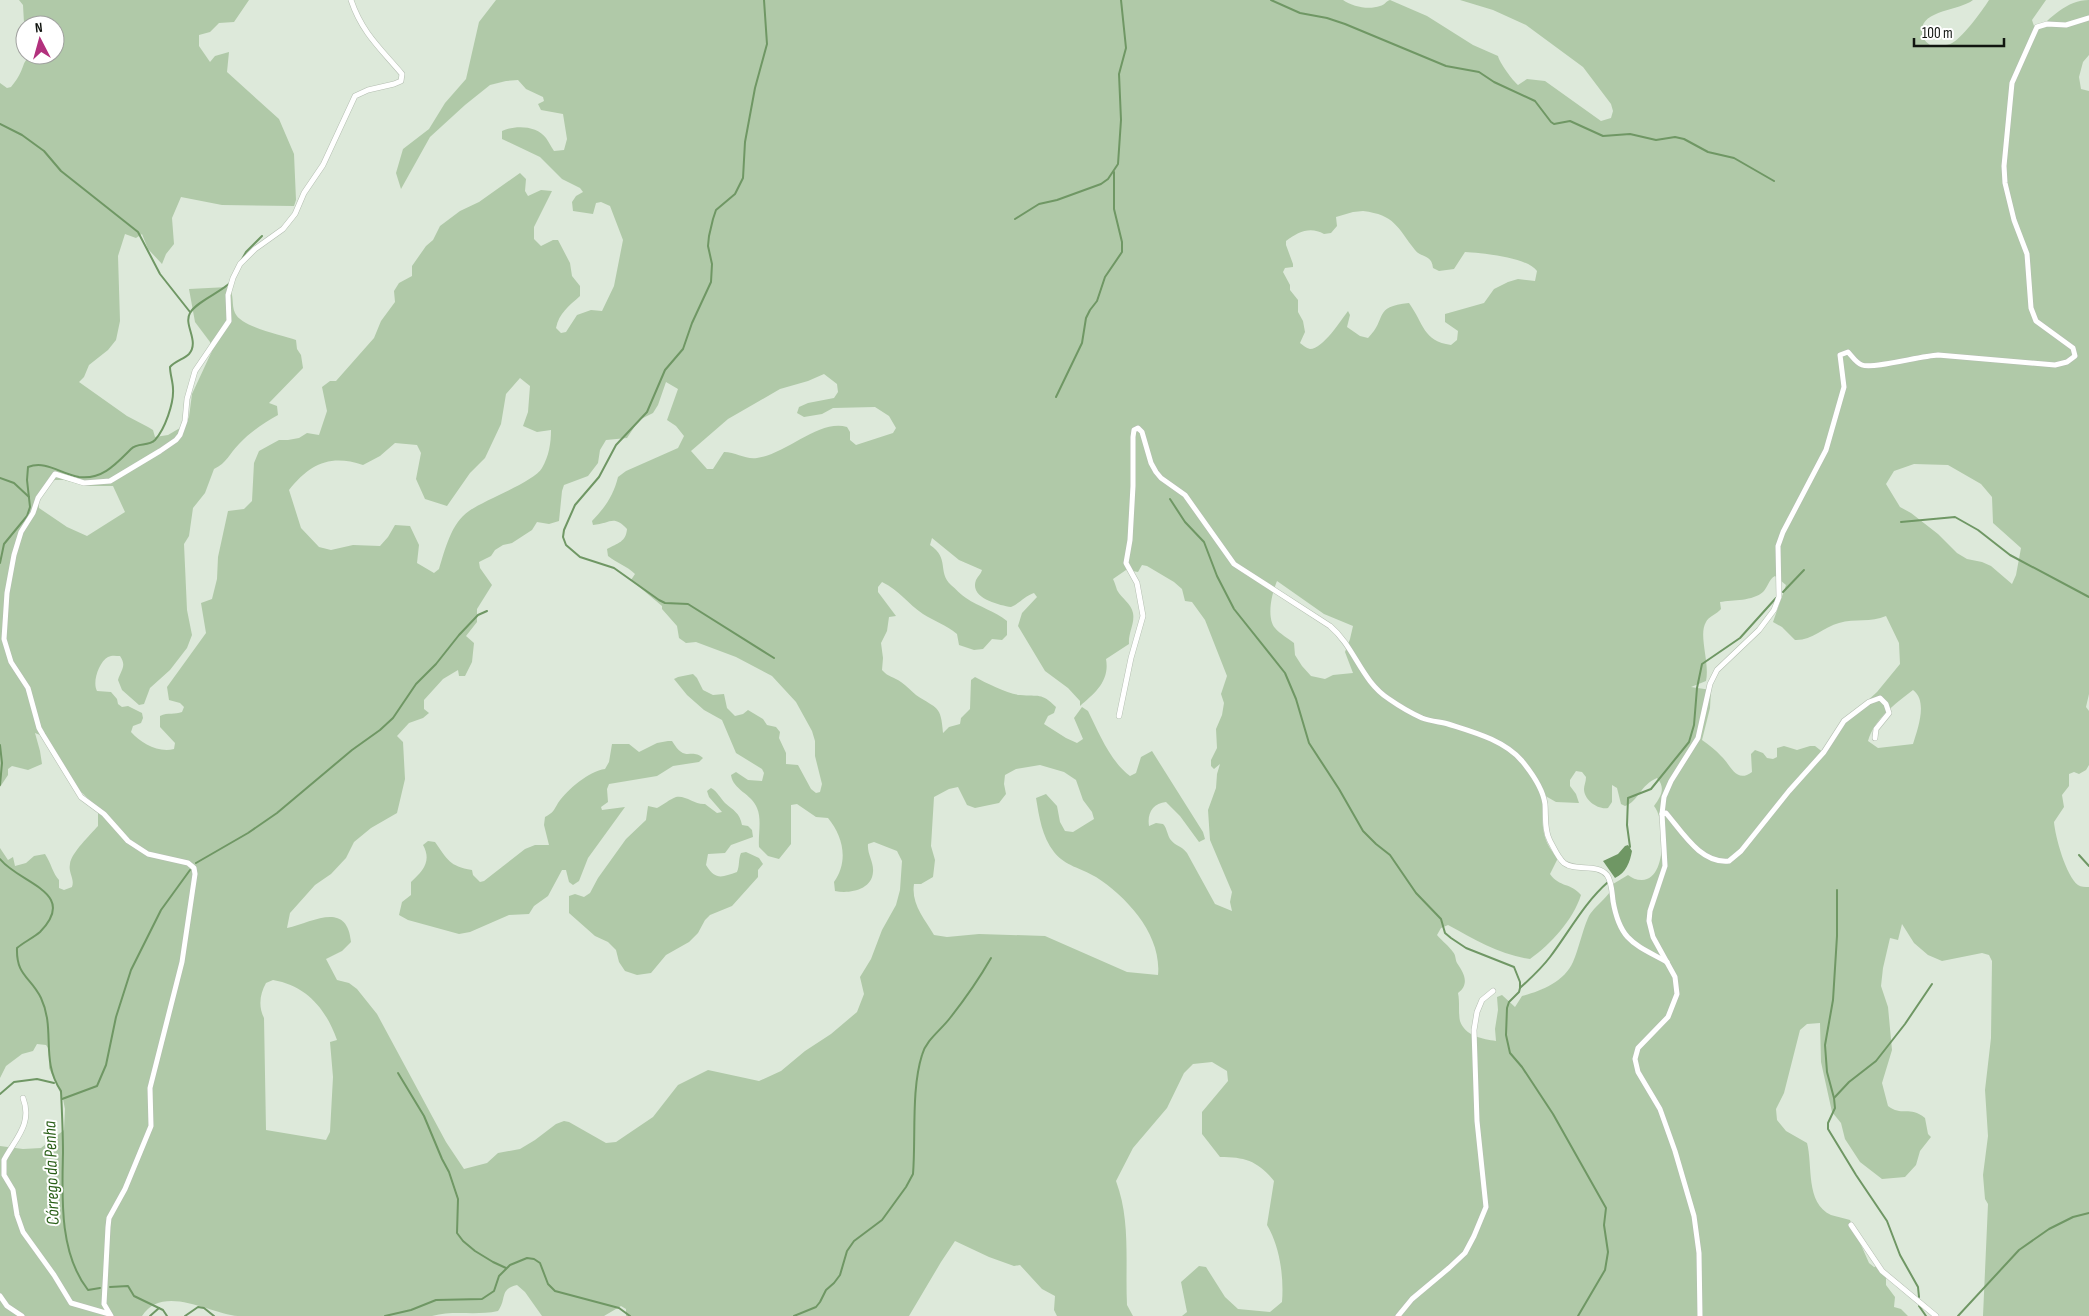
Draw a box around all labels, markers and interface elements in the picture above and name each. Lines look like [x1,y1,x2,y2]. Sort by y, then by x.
north arrow [15,15,65,65]
scale bar [1914,15,2004,47]
text: N [34,19,43,36]
text: 100 m [1922,24,1953,43]
water label: Córrego da Penha [39,1120,64,1226]

